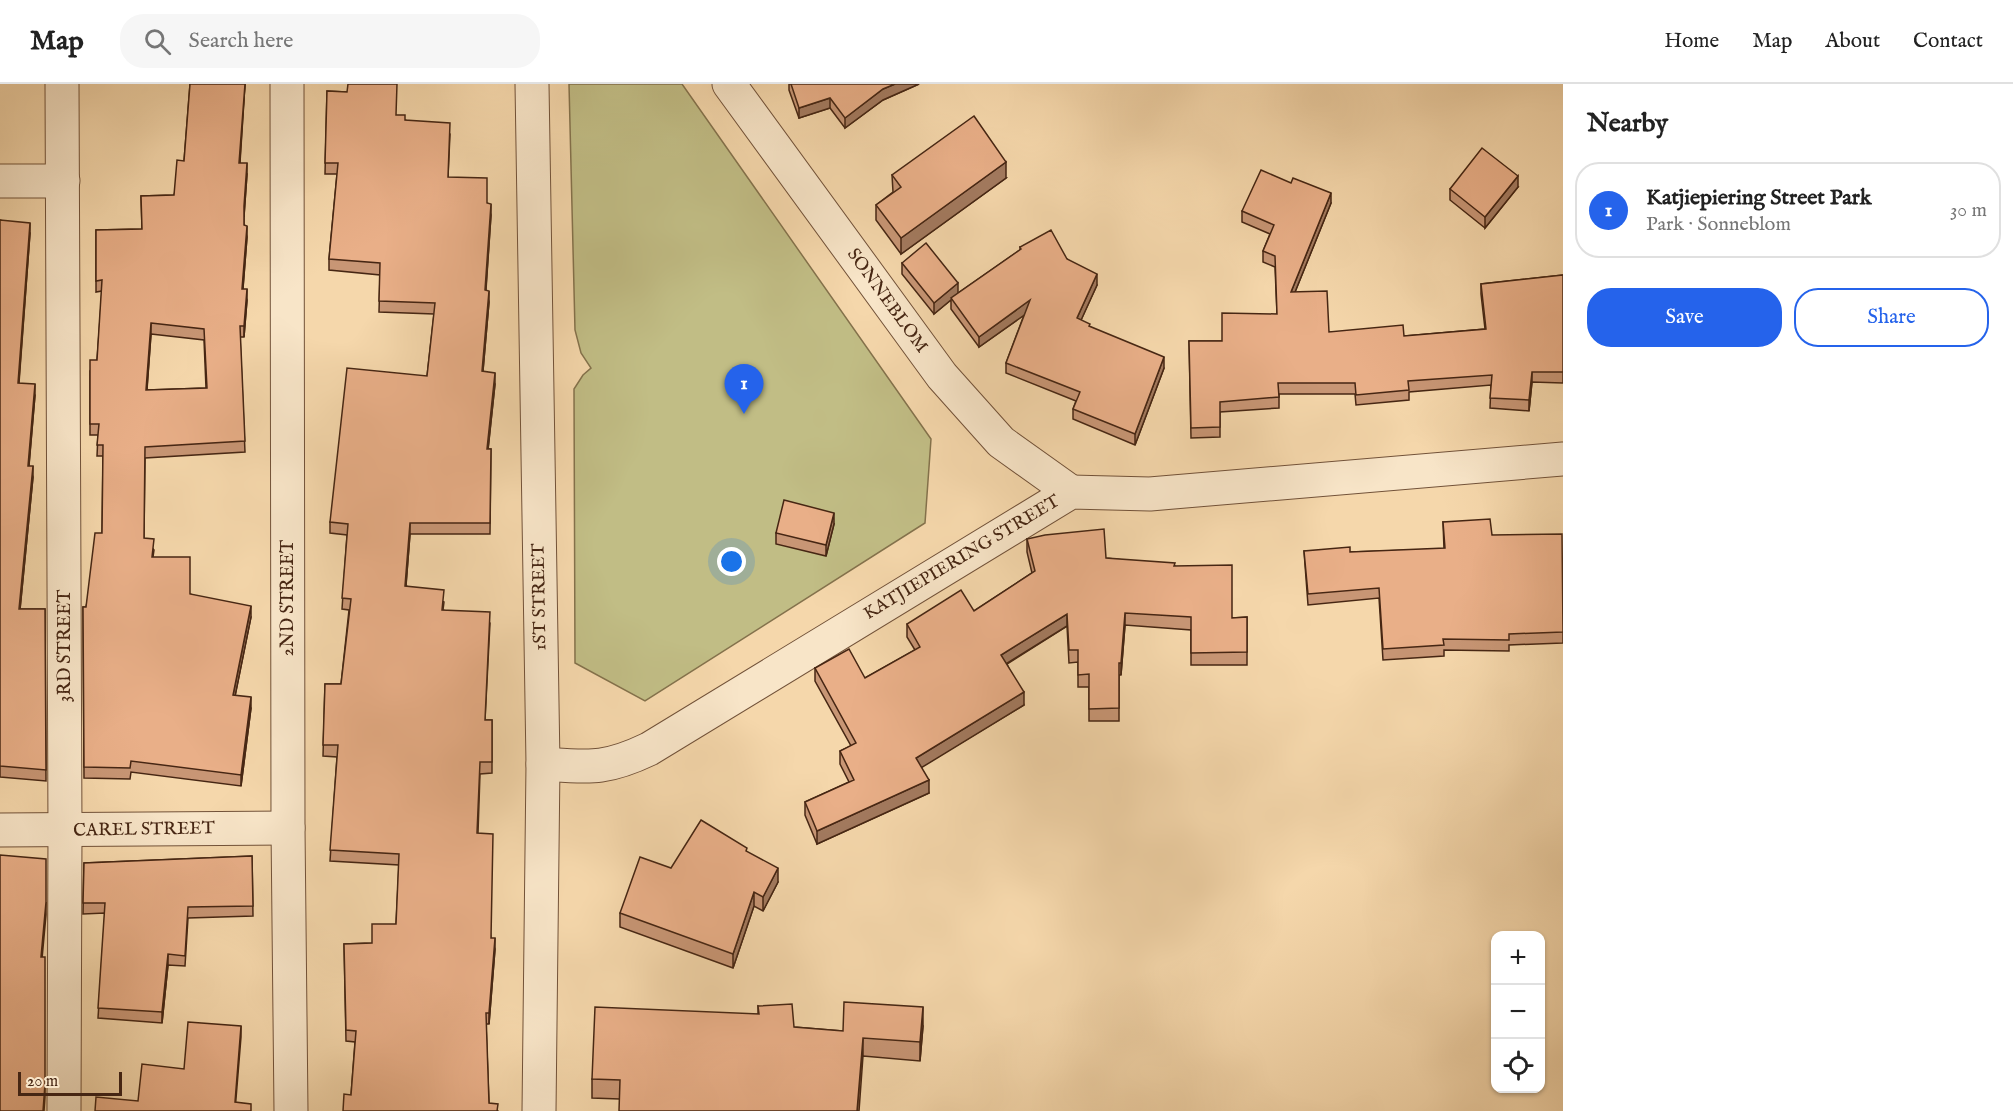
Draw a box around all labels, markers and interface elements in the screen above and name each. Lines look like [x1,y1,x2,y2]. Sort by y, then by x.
search box [120,14,540,68]
text: Map [30,24,84,59]
icon: search [141,25,174,58]
text: Search here [189,27,293,55]
text: Home [1664,28,1719,55]
text: Map [1752,28,1792,55]
text: About [1825,28,1880,55]
text: Contact [1913,28,1983,55]
text: Nearby [1587,107,1668,140]
text: Katjiepiering Street Park [1646,184,1872,212]
text: 1 [1605,198,1612,223]
text: 30 m [1950,198,1987,223]
text: Park · Sonneblom [1646,212,1791,237]
street label: SONNEBLOM [841,244,933,358]
button: Save [1587,288,1782,347]
button: Share [1794,288,1989,347]
pin: 1 [724,364,764,414]
street label: KATJIEPIERING STREET [860,490,1064,626]
street label: 2ND STREET [277,540,300,656]
street label: 1ST STREET [528,543,552,651]
your location [717,547,746,576]
street label: 3RD STREET [54,590,77,702]
street label: CAREL STREET [73,817,215,843]
map controls [1491,931,1545,1093]
button: + [1491,931,1545,985]
button: − [1491,985,1545,1039]
button: locate [1491,1039,1545,1093]
scale bar [18,1069,122,1096]
text: 20 m [27,1072,58,1092]

